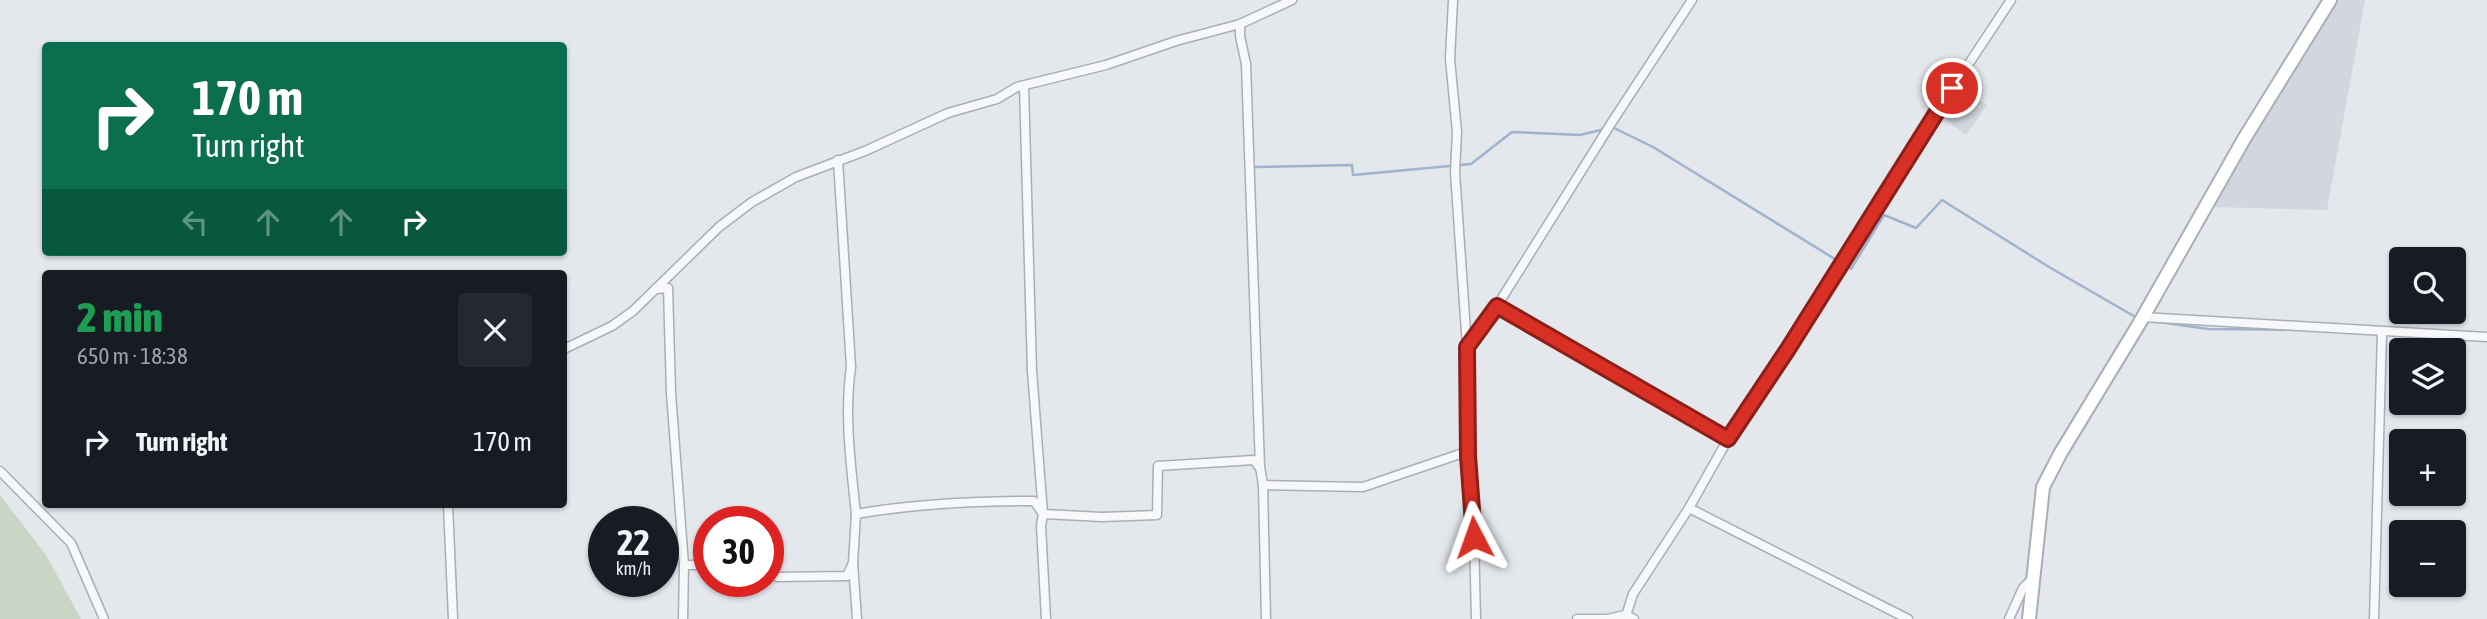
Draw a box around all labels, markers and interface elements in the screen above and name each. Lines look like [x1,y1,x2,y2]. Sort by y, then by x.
pin [1922,58,1982,118]
text: 170 m [192,69,303,125]
icon: arrive [1933,69,1971,107]
icon: right [77,70,168,161]
text: Turn right [192,127,305,164]
icon: left [176,203,214,241]
icon: ahead [249,203,287,241]
icon: ahead [322,203,360,241]
icon: right [395,203,433,241]
map controls [2389,247,2466,597]
button: search [2389,247,2466,324]
text: 2 min [77,293,163,341]
button: close [458,293,532,367]
button: layers [2389,338,2466,415]
text: 650 m · 18:38 [77,343,188,369]
icon: right [77,423,115,461]
text: Turn right [136,427,227,457]
text: 170 m [473,427,532,457]
button: + [2389,429,2466,506]
position arrow [1437,500,1511,574]
speed limit sign: 30 [693,506,784,597]
button: − [2389,520,2466,597]
text: 22 [617,522,650,562]
text: km/h [616,558,651,579]

